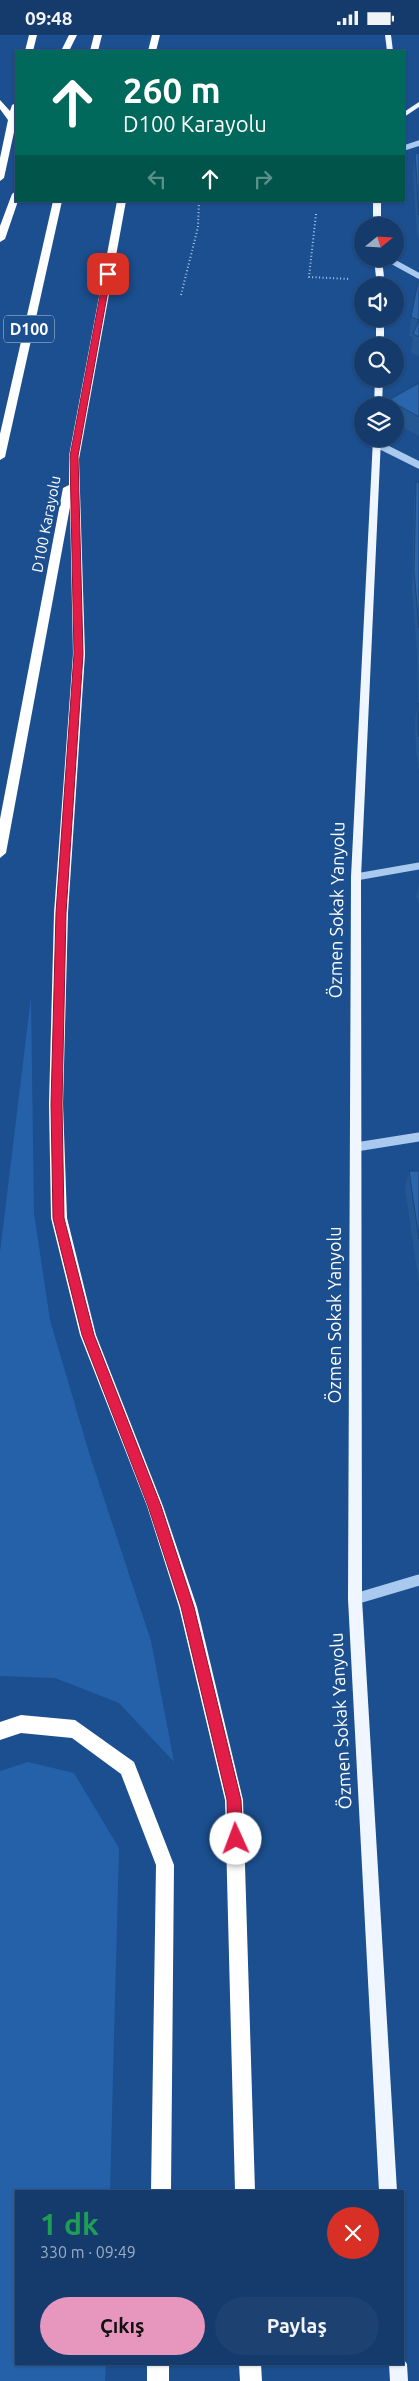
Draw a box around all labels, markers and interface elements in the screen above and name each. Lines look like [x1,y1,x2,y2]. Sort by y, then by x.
text: 09:48 [25,7,73,29]
icon: ahead [40,70,105,135]
text: 260 m [123,70,221,110]
text: D100 Karayolu [123,111,267,136]
icon: left [143,165,171,193]
icon: ahead [196,165,224,193]
icon: right [249,165,277,193]
north arrow [354,217,404,267]
map controls [354,217,404,447]
pin [87,253,129,295]
icon: arrive [94,260,122,288]
button: sound [354,277,404,327]
road number: D100 [4,315,54,343]
button: search [354,337,404,387]
button: layers [354,397,404,447]
street label: D100 Karayolu [28,474,64,574]
street label: Özmen Sokak Yanyolu [324,821,348,999]
street label: Özmen Sokak Yanyolu [324,1227,344,1403]
street label: Özmen Sokak Yanyolu [325,1632,355,1810]
position arrow [209,1812,261,1864]
text: 1 dk [40,2207,99,2241]
button: close [327,2207,379,2259]
text: 330 m · 09:49 [40,2243,136,2261]
button: Çıkış [40,2297,205,2355]
button: Paylaş [215,2297,379,2355]

